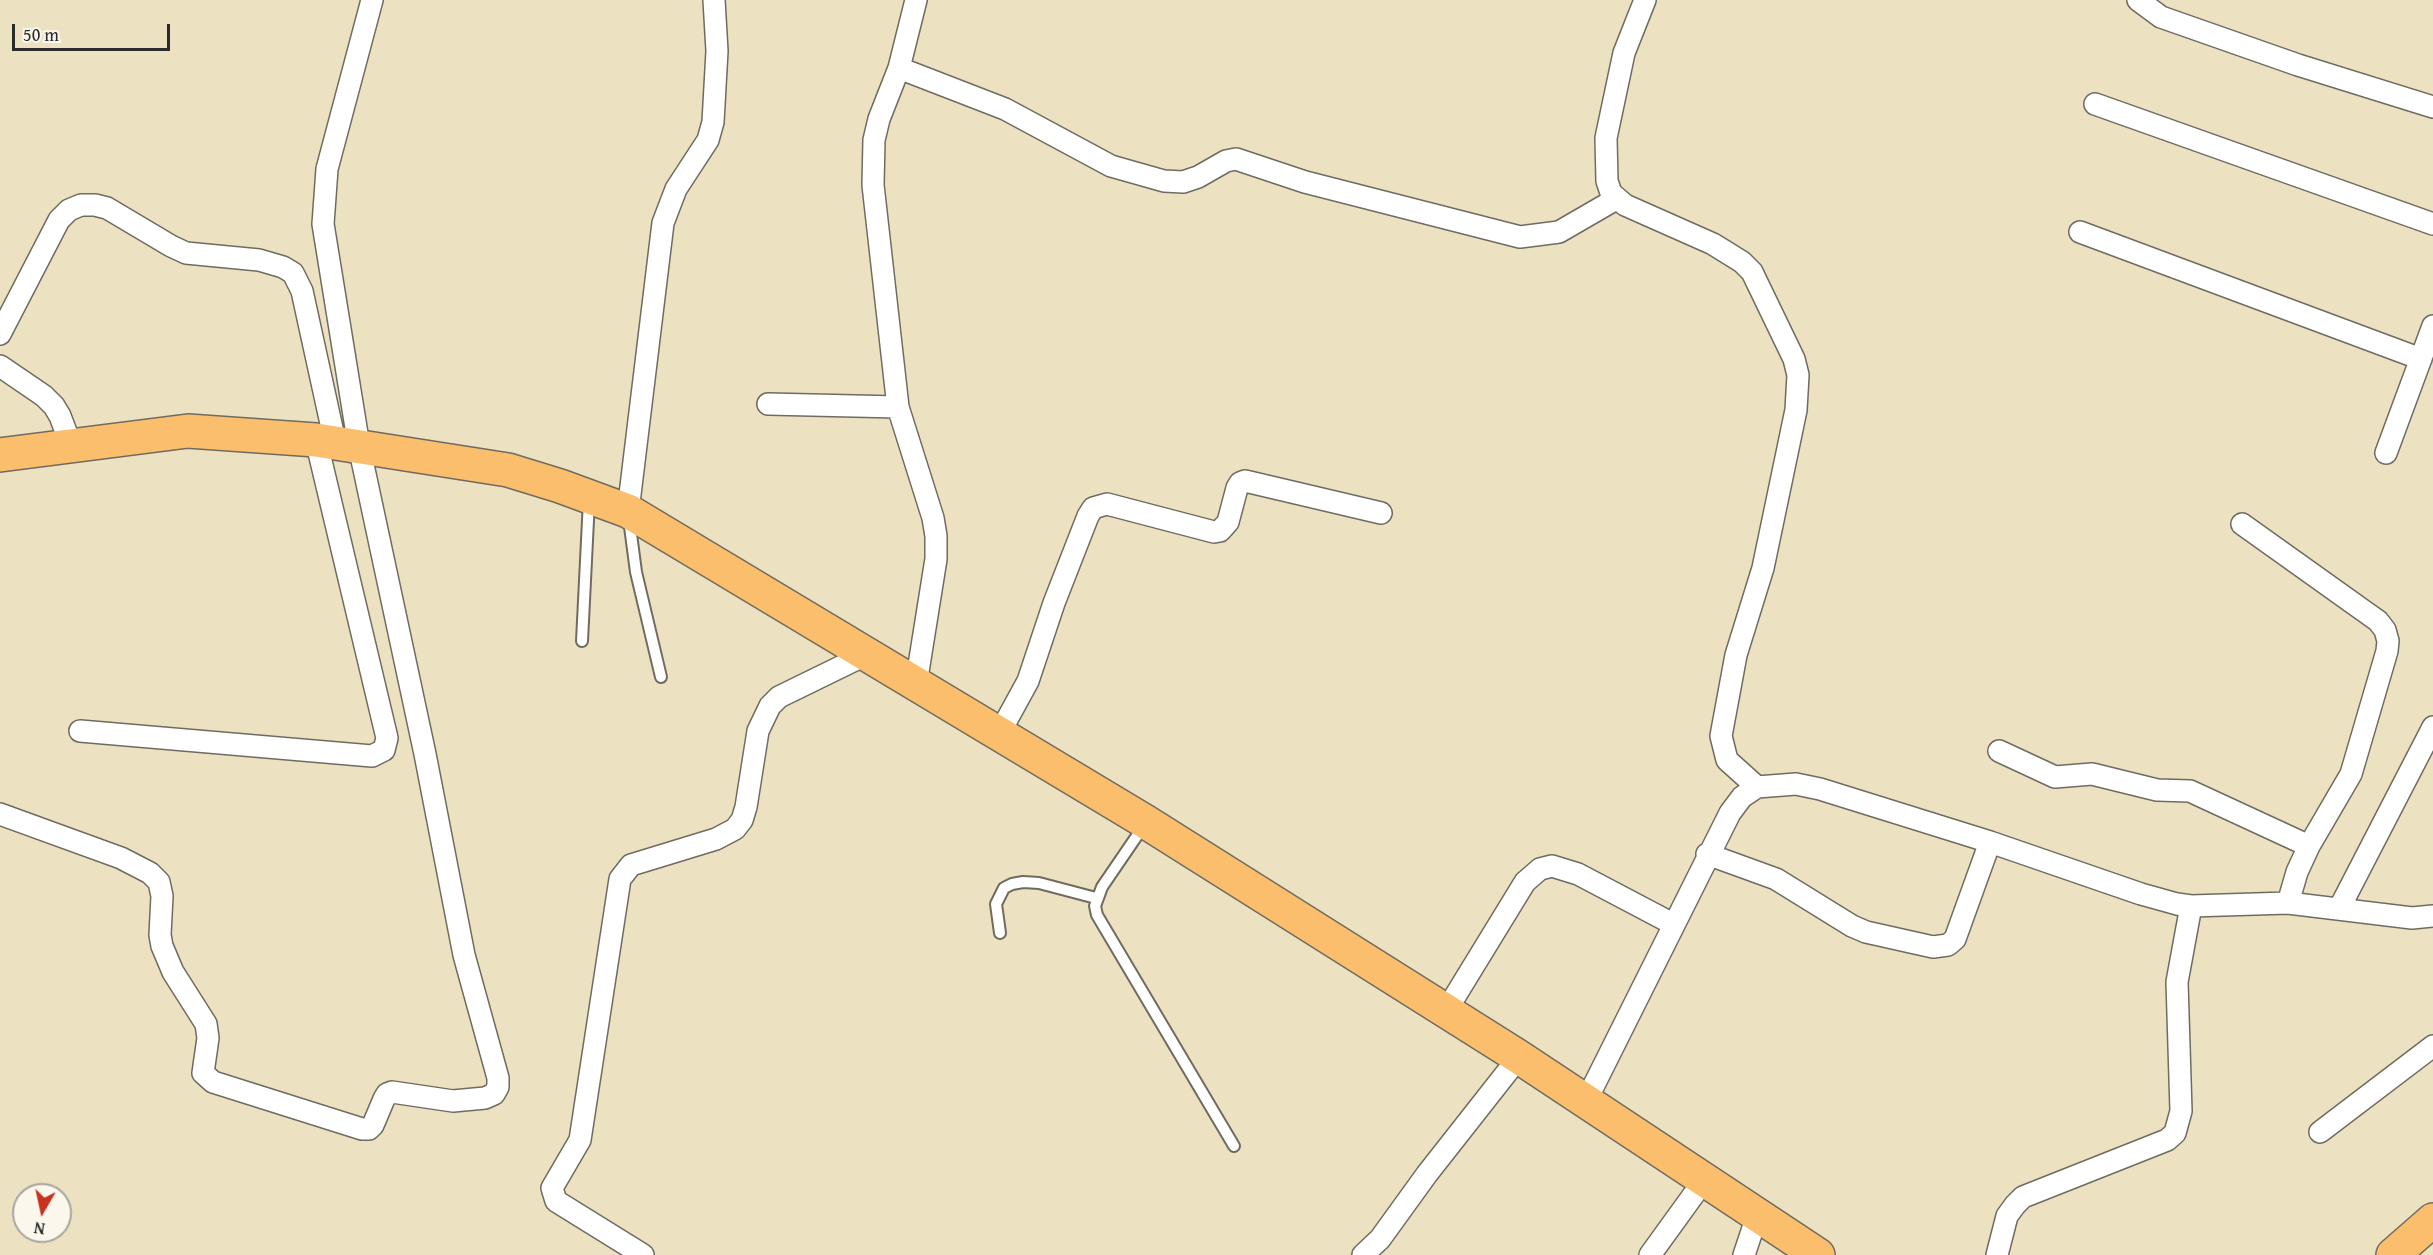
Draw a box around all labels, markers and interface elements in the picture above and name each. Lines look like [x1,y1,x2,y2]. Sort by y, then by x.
scale bar [15,12,172,50]
text: 50 m [23,21,59,48]
north arrow [12,1183,72,1243]
text: N [32,1216,47,1241]

